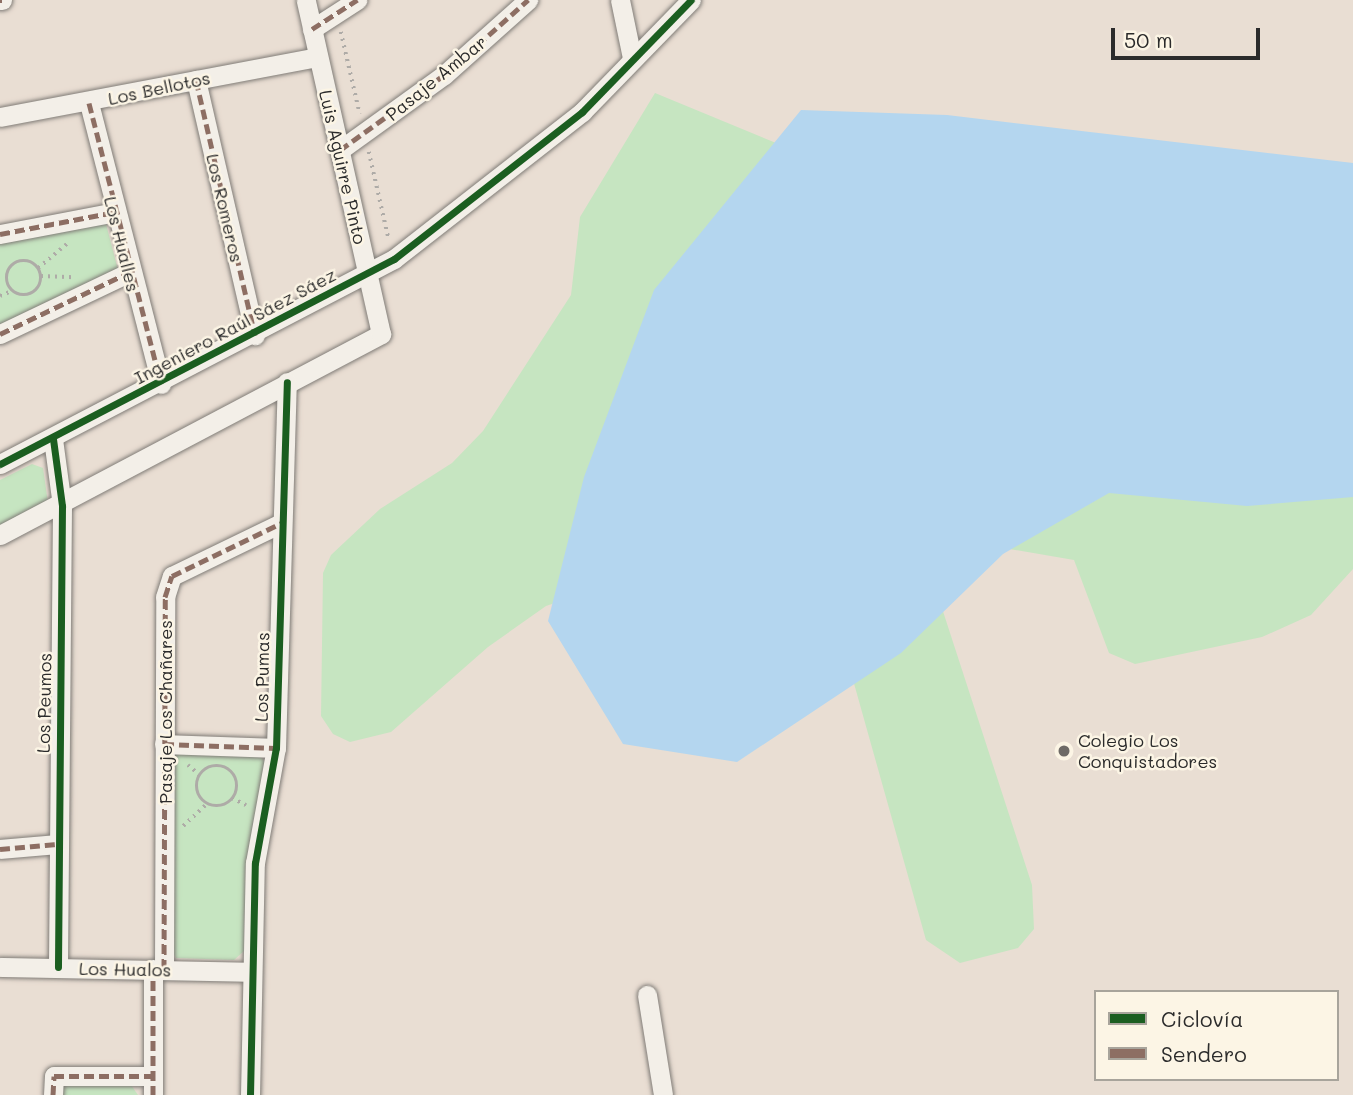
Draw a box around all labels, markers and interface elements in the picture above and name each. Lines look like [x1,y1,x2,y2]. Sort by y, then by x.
scale bar [1115,14,1264,58]
text: 50 m [1124,26,1173,53]
street label: Pasaje Ambar [381,31,491,125]
street label: Los Bellotos [106,67,212,109]
street label: Luis Aguirre Pinto [315,88,371,246]
street label: Los Romeros [202,152,248,264]
street label: Los Hualles [100,194,144,294]
street label: Ingeniero Raúl Sáez Sáez [131,264,339,388]
street label: Pasaje Los Chañares [154,620,176,804]
street label: Los Pumas [250,632,274,722]
street label: Los Peumos [32,653,56,753]
place label: Colegio Los Conquistadores [1078,730,1217,772]
marker: Colegio Los Conquistadores [1056,743,1072,759]
street label: Los Hualos [79,957,171,981]
legend [1094,990,1339,1081]
text: Ciclovía [1161,1005,1243,1032]
text: Sendero [1161,1040,1247,1067]

